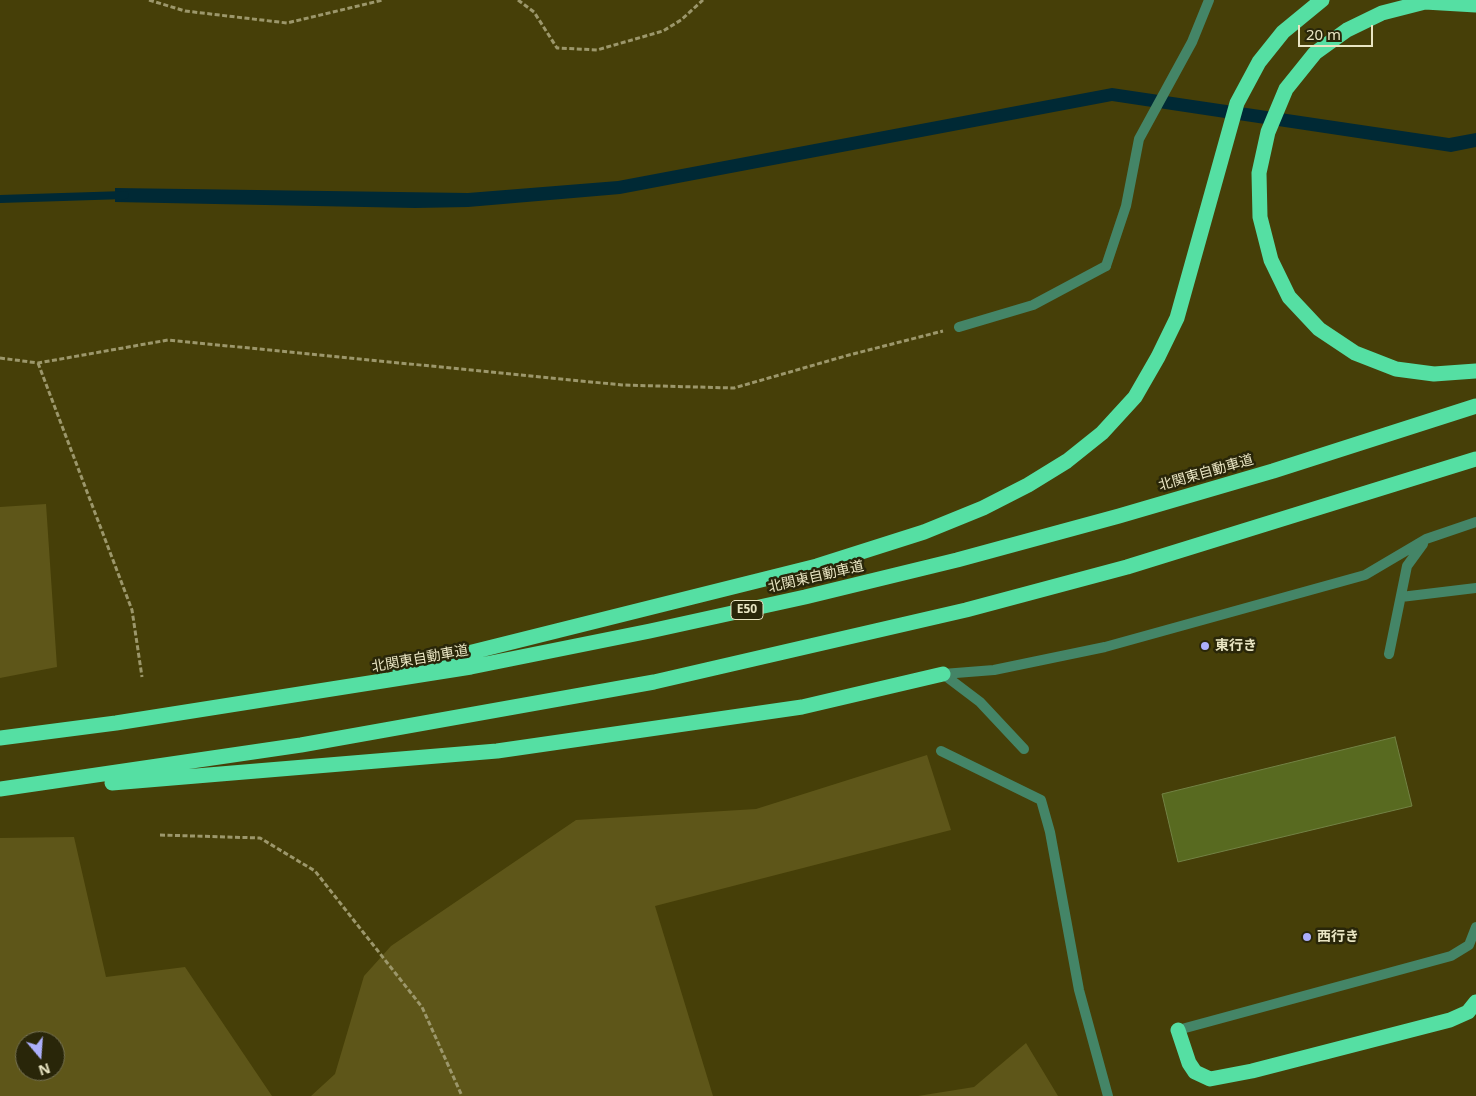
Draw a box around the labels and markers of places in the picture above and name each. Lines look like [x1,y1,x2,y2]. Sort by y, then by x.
place label: 東行き [1215,638,1257,654]
marker: 東行き [1199,640,1211,652]
place label: 西行き [1317,929,1359,945]
marker: 西行き [1301,931,1313,943]

